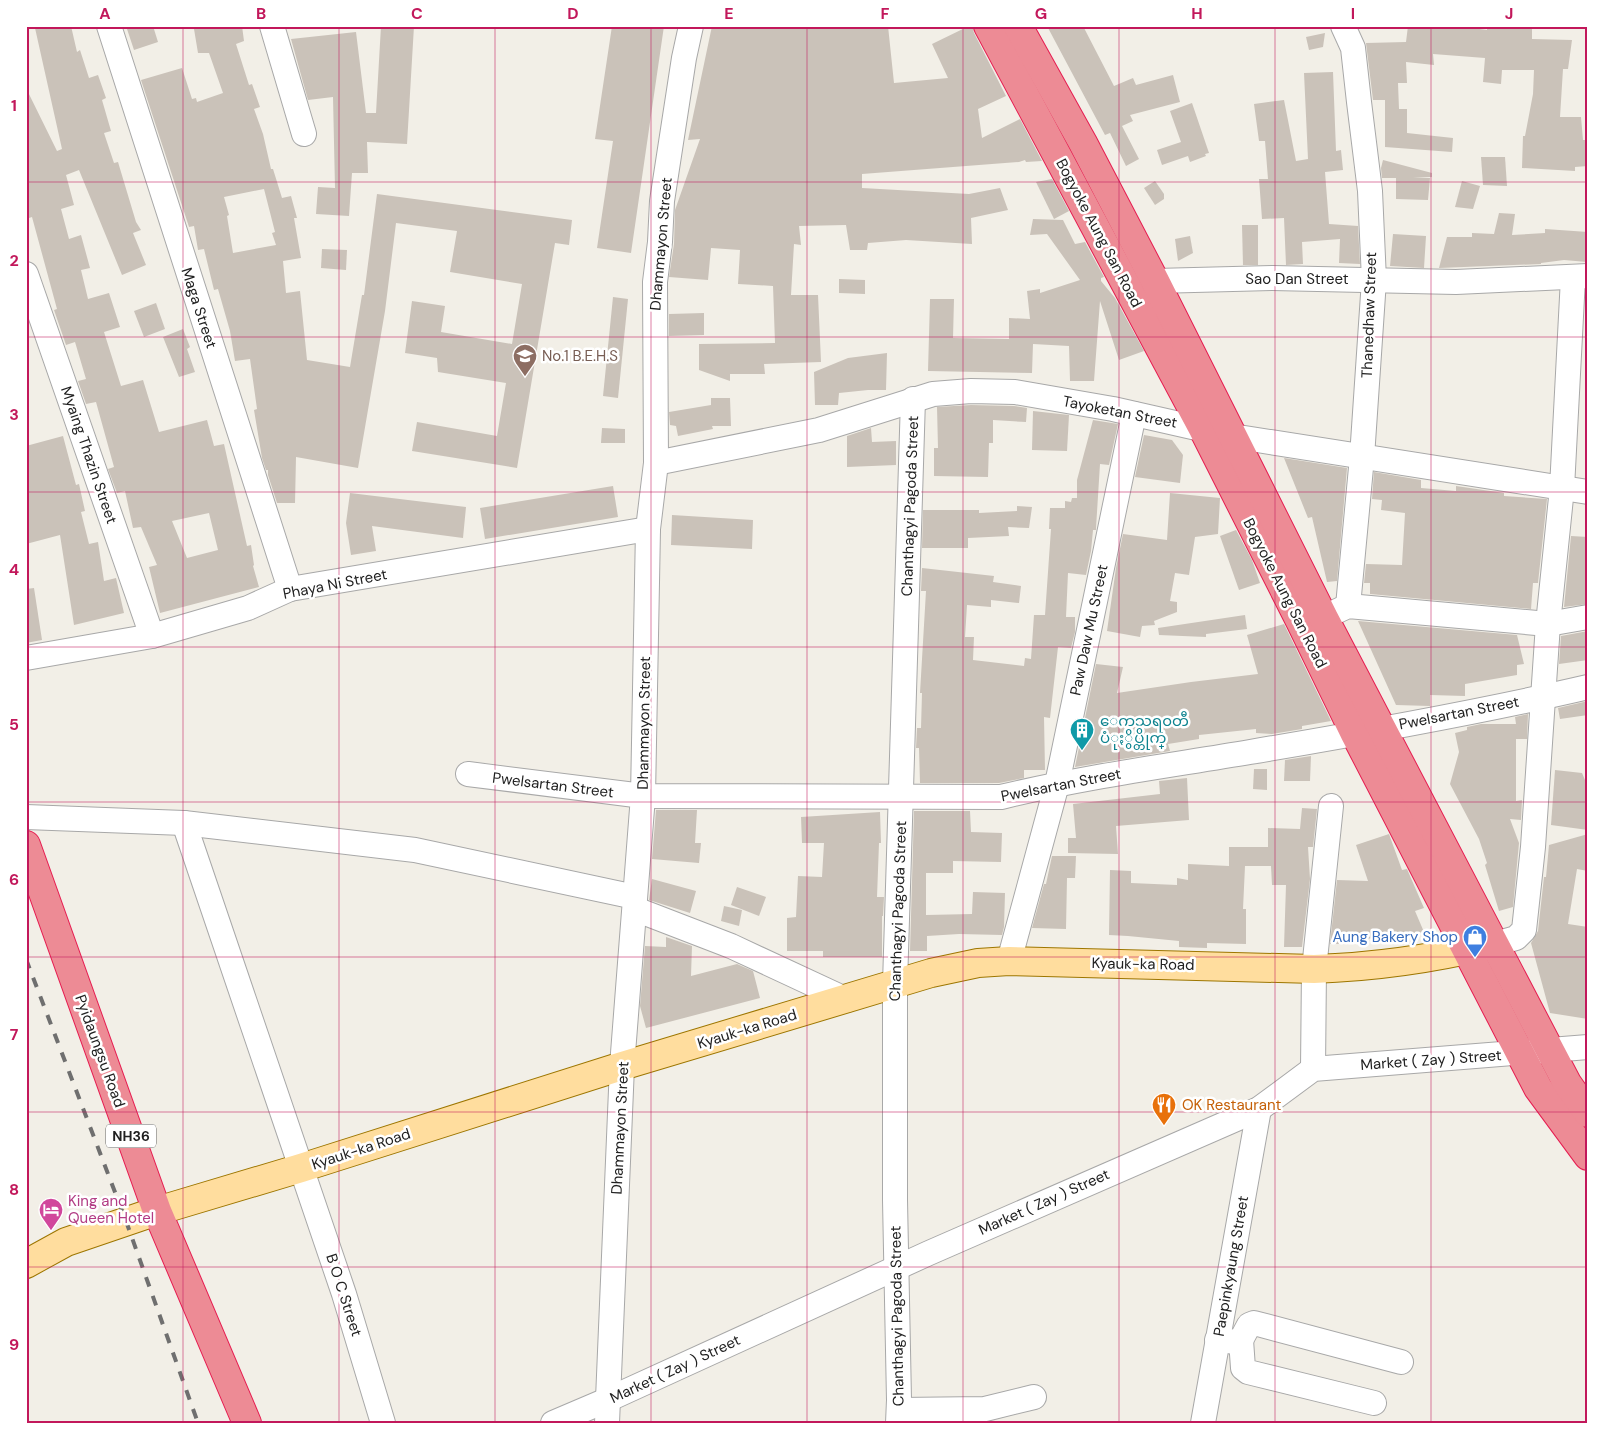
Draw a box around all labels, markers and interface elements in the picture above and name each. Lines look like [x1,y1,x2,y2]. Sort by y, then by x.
text: A [99,3,111,24]
text: B [256,3,266,24]
text: C [411,3,423,24]
text: D [567,3,579,24]
text: E [724,3,734,24]
text: F [881,3,890,24]
text: G [1035,3,1047,24]
text: H [1191,3,1203,24]
text: I [1351,3,1355,24]
text: J [1505,3,1513,24]
text: 1 [11,95,17,116]
street label: Bogyoke Aung San Road [1051,155,1147,311]
street label: Dhammayon Street [645,177,677,311]
text: 2 [9,250,19,271]
street label: Thanedhaw Street [1357,251,1381,378]
street label: Maga Street [177,265,221,351]
street label: Sao Dan Street [1245,269,1349,289]
school or university icon: No.1 B.E.H.S [512,343,538,377]
place label: No.1 B.E.H.S [542,346,618,366]
street label: Myaing Thazin Street [56,384,122,526]
street label: Tayoketan Street [1061,391,1179,433]
text: 3 [9,404,19,425]
street label: Chanthagyi Pagoda Street [897,415,923,597]
street label: Bogyoke Aung San Road [1238,515,1332,671]
text: 4 [9,559,19,580]
street label: Paw Daw Mu Street [1065,563,1113,697]
street label: Phaya Ni Street [281,564,389,604]
street label: Dhammayon Street [633,656,655,790]
street label: Pwelsartan Street [1397,692,1521,734]
place label: ေကသရ၀တီ ပံုႏွိပ္တိုက္ [1100,711,1189,750]
text: 5 [9,714,19,735]
building icon: ေကသရ၀တီ ပံုႏွိပ္တိုက္ [1069,717,1095,751]
street label: Pwelsartan Street [999,764,1123,806]
street label: Pwelsartan Street [491,768,615,802]
street label: Chanthagyi Pagoda Street [885,820,911,1002]
text: 6 [9,869,19,890]
shop icon: Aung Bakery Shop [1462,924,1488,958]
place label: Aung Bakery Shop [1332,927,1458,947]
street label: Kyauk-ka Road [1091,953,1195,975]
street label: Pyidaungsu Road [70,992,130,1110]
street label: Kyauk-ka Road [695,1004,799,1054]
text: 7 [10,1024,19,1045]
street label: Market ( Zay ) Street [1360,1045,1502,1075]
street label: Dhammayon Street [607,1061,633,1195]
restaurant icon: OK Restaurant [1151,1092,1177,1126]
place label: OK Restaurant [1182,1095,1281,1115]
road number: NH36 [106,1124,156,1148]
street label: Kyauk-ka Road [309,1124,413,1174]
street label: Market ( Zay ) Street [975,1164,1113,1240]
text: 8 [9,1179,19,1200]
place label: King and Queen Hotel [68,1191,154,1228]
street label: Paepinkyaung Street [1209,1194,1253,1338]
hotel icon: King and Queen Hotel [38,1197,64,1231]
street label: Chanthagyi Pagoda Street [885,1225,909,1406]
street label: B O C Street [321,1251,367,1339]
street label: Market ( Zay ) Street [607,1330,743,1408]
text: 9 [9,1334,19,1355]

